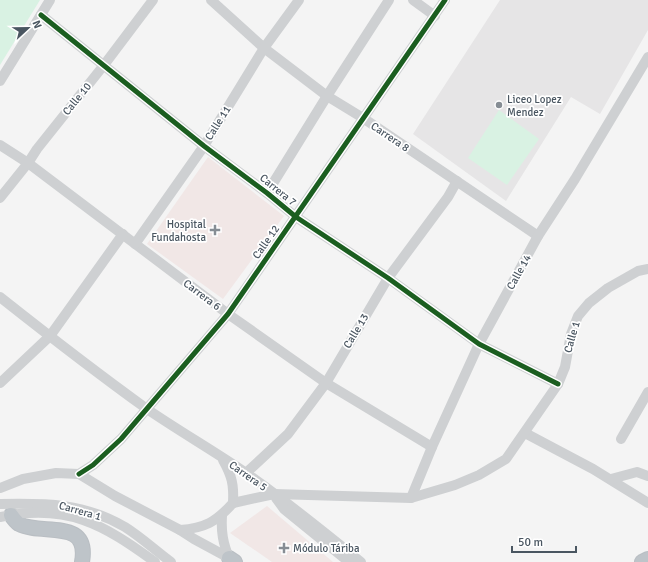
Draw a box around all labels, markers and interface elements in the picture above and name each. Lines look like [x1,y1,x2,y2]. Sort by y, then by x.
north arrow [8,8,48,48]
text: N [29,18,44,30]
street label: Calle 10 [60,80,94,118]
place label: Liceo Lopez Mendez [507,93,562,119]
marker: Liceo Lopez Mendez [494,100,504,110]
street label: Calle 11 [202,103,234,143]
street label: Carrera 8 [368,119,412,155]
street label: Carrera 7 [257,171,299,209]
place label: Hospital Fundahosta [151,218,206,244]
street label: Calle 12 [250,223,282,261]
marker: Hospital Fundahosta [209,224,221,236]
street label: Calle 14 [504,252,534,292]
street label: Carrera 6 [181,277,223,313]
street label: Calle 13 [341,311,371,351]
street label: Calle 1 [561,320,583,354]
street label: Carrera 5 [226,458,270,494]
street label: Carrera 1 [57,499,103,523]
scale bar [512,528,576,554]
text: 50 m [518,535,543,550]
marker: Módulo Táriba [278,542,290,554]
place label: Módulo Táriba [293,542,360,555]

